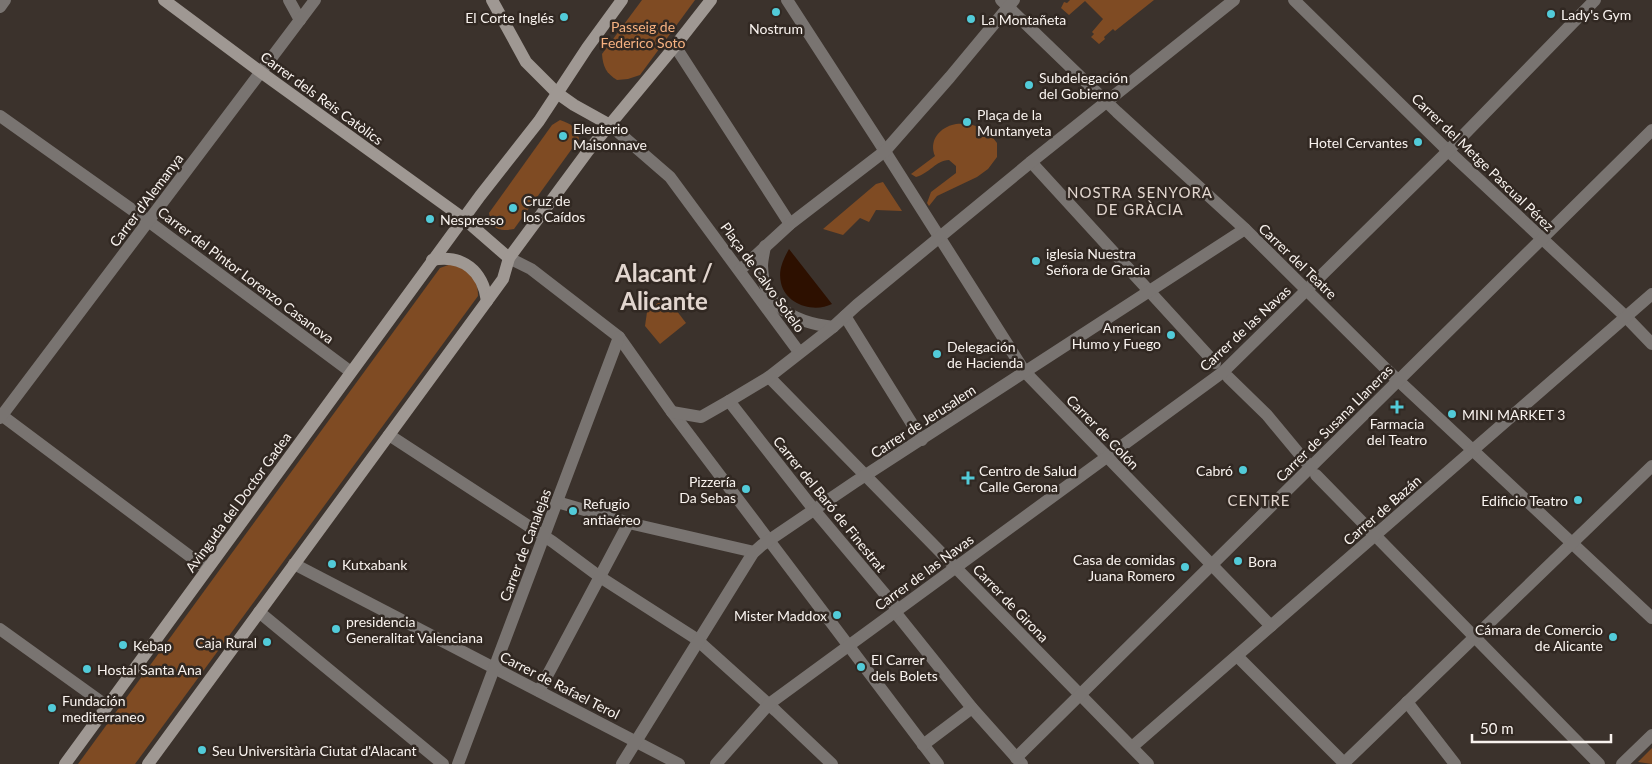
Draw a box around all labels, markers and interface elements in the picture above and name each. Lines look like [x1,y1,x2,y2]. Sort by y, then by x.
marker: Nostrum [770,6,782,18]
place label: Lady's Gym [1561,6,1631,23]
marker: Lady's Gym [1545,8,1557,20]
place label: El Corte Inglés [465,9,554,26]
marker: El Corte Inglés [558,11,570,23]
place label: La Montañeta [981,11,1066,28]
marker: La Montañeta [965,13,977,25]
park label: Passeig de Federico Soto [601,18,685,51]
place label: Nostrum [749,20,803,37]
street label: Carrer dels Reis Catòlics [257,48,387,148]
place label: Subdelegación del Gobierno [1039,69,1128,102]
marker: Subdelegación del Gobierno [1023,79,1035,91]
street label: Carrer del Metge Pascual Pérez [1408,90,1558,234]
place label: Plaça de la Muntanyeta [977,106,1051,139]
marker: Plaça de la Muntanyeta [961,116,973,128]
place label: Eleuterio Maisonnave [573,120,647,153]
marker: Eleuterio Maisonnave [557,130,569,142]
place label: Hotel Cervantes [1309,134,1408,151]
marker: Hotel Cervantes [1412,136,1424,148]
street label: Carrer d'Alemanya [105,150,187,250]
district label: NOSTRA SENYORA DE GRÀCIA [1067,183,1213,218]
place label: Cruz de los Caídos [523,192,585,225]
marker: Cruz de los Caídos [507,202,519,214]
street label: Carrer del Pintor Lorenzo Casanova [155,203,337,347]
place label: Nespresso [440,211,504,228]
marker: Nespresso [424,213,436,225]
street label: Plaça de Calvo Sotelo [717,219,809,335]
street label: Carrer del Teatre [1256,220,1340,302]
place label: iglesia Nuestra Señora de Gracia [1046,245,1150,278]
marker: iglesia Nuestra Señora de Gracia [1030,255,1042,267]
district label: Alacant / Alicante [614,258,713,315]
street label: Carrer de las Navas [1196,282,1294,374]
place label: American Humo y Fuego [1072,319,1161,352]
marker: American Humo y Fuego [1165,329,1177,341]
place label: Delegación de Hacienda [947,338,1023,371]
marker: Delegación de Hacienda [931,348,943,360]
street label: Carrer de Susana Llaneras [1272,361,1396,485]
street label: Carrer de Jerusalem [867,381,979,461]
street label: Carrer de Colón [1063,391,1143,473]
marker: Farmacia del Teatro [1391,401,1403,413]
place label: MINI MARKET 3 [1462,406,1565,423]
marker: MINI MARKET 3 [1446,408,1458,420]
place label: Farmacia del Teatro [1367,415,1427,448]
street label: Avinguda del Doctor Gadea [182,429,294,575]
street label: Carrer del Baró de Finestrat [770,433,890,575]
place label: Centro de Salud Calle Gerona [979,462,1077,495]
place label: Cabró [1196,462,1233,479]
marker: Cabró [1237,464,1249,476]
marker: Centro de Salud Calle Gerona [961,471,975,485]
street label: Carrer de Bazán [1340,471,1424,549]
place label: Pizzería Da Sebas [679,473,736,506]
marker: Pizzería Da Sebas [740,483,752,495]
street label: Carrer de Canalejas [496,486,554,604]
district label: CENTRE [1227,491,1291,509]
place label: Edificio Teatro [1481,492,1568,509]
marker: Edificio Teatro [1572,494,1584,506]
place label: Refugio antiaéreo [583,495,641,528]
marker: Refugio antiaéreo [567,505,579,517]
street label: Carrer de las Navas [871,530,977,614]
place label: Casa de comidas Juana Romero [1073,551,1175,584]
place label: Bora [1248,553,1277,570]
marker: Bora [1232,555,1244,567]
place label: Kutxabank [342,556,408,573]
marker: Kutxabank [326,558,338,570]
street label: Carrer de Girona [970,560,1053,646]
marker: Casa de comidas Juana Romero [1179,561,1191,573]
place label: Mister Maddox [734,607,827,624]
marker: Mister Maddox [831,609,843,621]
place label: presidencia Generalitat Valenciana [346,613,483,646]
place label: Cámara de Comercio de Alicante [1475,621,1603,654]
marker: presidencia Generalitat Valenciana [330,623,342,635]
marker: Cámara de Comercio de Alicante [1607,631,1619,643]
place label: Caja Rural [195,634,257,651]
marker: Caja Rural [261,636,273,648]
place label: Kebap [133,637,172,654]
marker: Kebap [117,639,129,651]
street label: Carrer de Rafael Terol [497,647,623,723]
place label: El Carrer dels Bolets [871,651,938,684]
place label: Hostal Santa Ana [97,661,202,678]
marker: El Carrer dels Bolets [855,661,867,673]
marker: Hostal Santa Ana [81,663,93,675]
place label: Fundación mediterraneo [62,692,145,725]
marker: Fundación mediterraneo [46,702,58,714]
scale bar [1472,712,1611,744]
text: 50 m [1480,719,1514,737]
place label: Seu Universitària Ciutat d'Alacant [212,742,416,759]
marker: Seu Universitària Ciutat d'Alacant [196,744,208,756]

